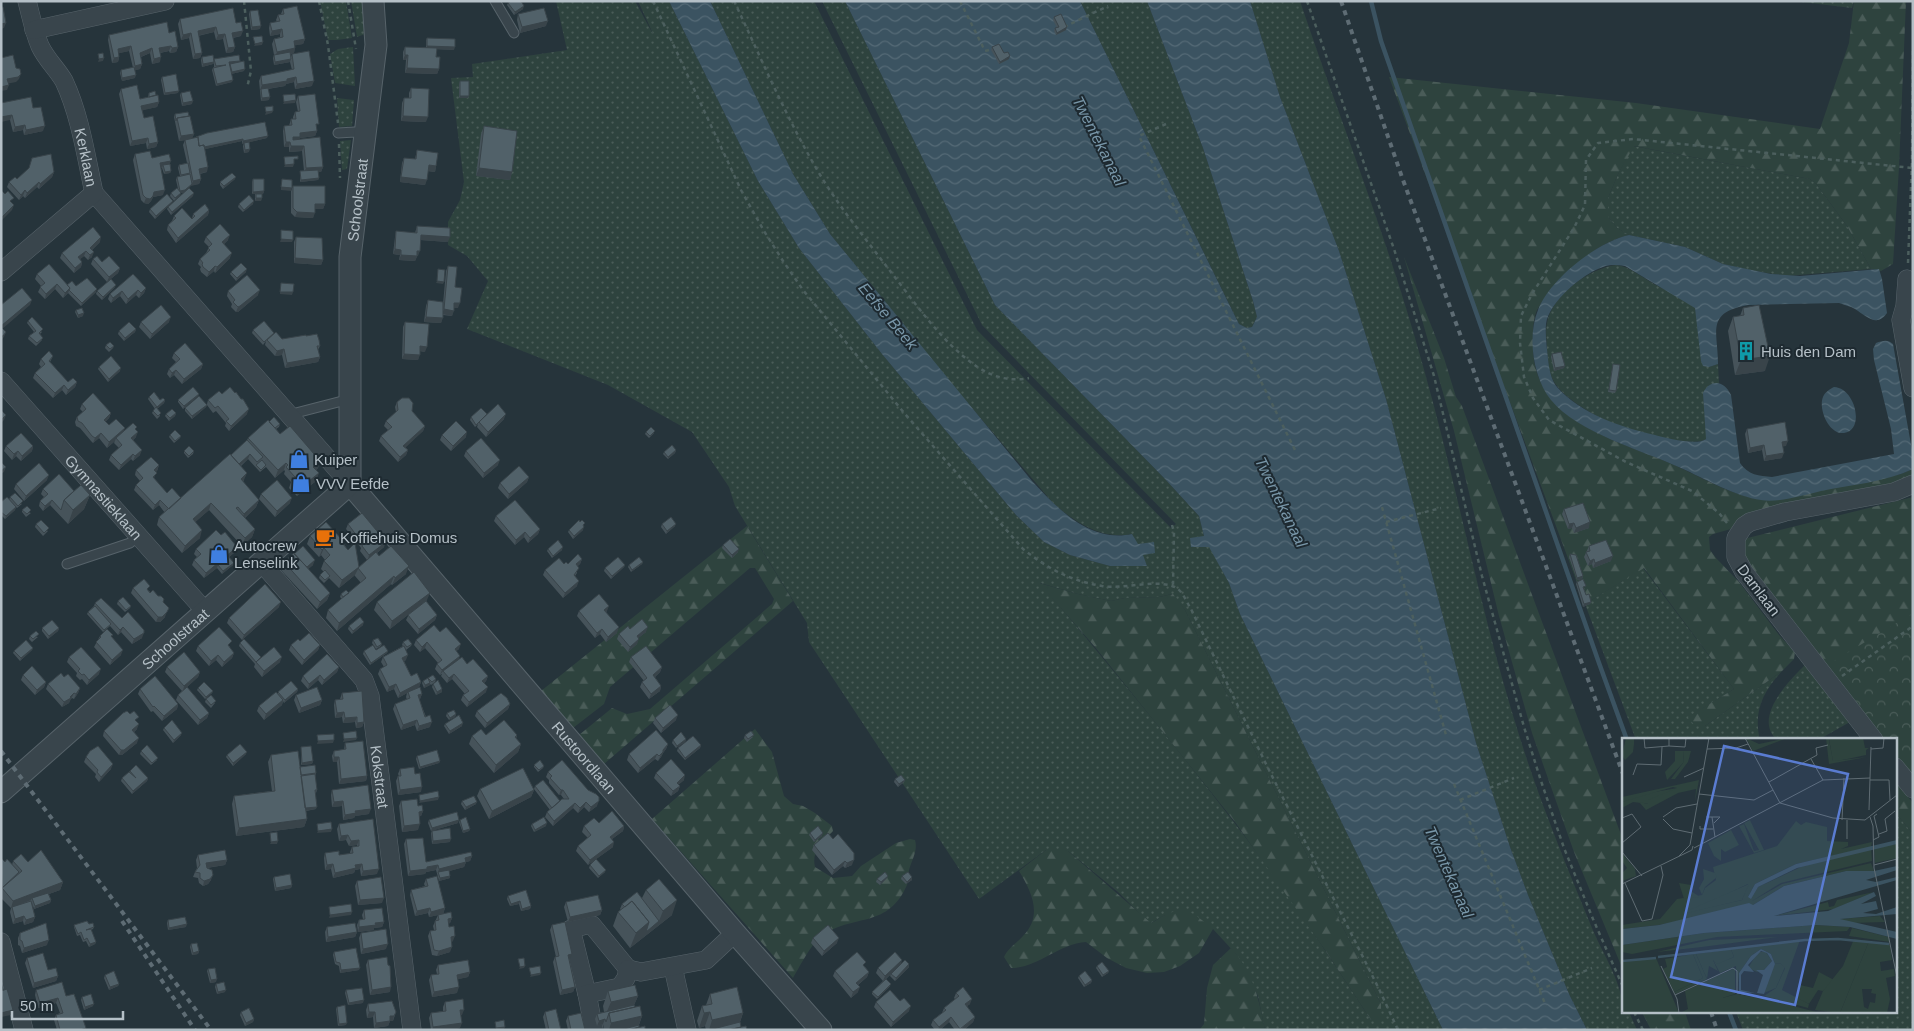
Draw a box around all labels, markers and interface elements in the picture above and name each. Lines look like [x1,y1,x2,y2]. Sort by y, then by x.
water label: Twentekanaal [1069,93,1129,189]
street label: Kerklaan [72,126,101,188]
street label: Schoolstraat [343,157,371,242]
water label: Eefse Beek [855,279,921,354]
building icon: Huis den Dam [1735,340,1757,362]
place label: Huis den Dam [1761,343,1856,360]
shop icon: Kuiper [288,448,310,470]
street label: Gymnastieklaan [62,451,146,543]
place label: Kuiper [314,451,357,468]
water label: Twentekanaal [1252,454,1310,550]
shop icon: VVV Eefde [290,472,312,494]
place label: VVV Eefde [316,475,389,492]
cafe icon: Koffiehuis Domus [314,526,336,548]
place label: Koffiehuis Domus [340,529,457,546]
place label: Autocrew Lenselink [234,537,298,571]
shop icon: Autocrew Lenselink [208,543,230,565]
street label: Damlaan [1734,561,1784,619]
street label: Schoolstraat [138,604,212,672]
street label: Rustoordlaan [549,718,620,797]
inset map [1622,738,1896,1014]
street label: Kokstraat [368,744,393,810]
water label: Twentekanaal [1421,824,1477,921]
scale bar [12,988,124,1020]
text: 50 m [20,997,53,1014]

